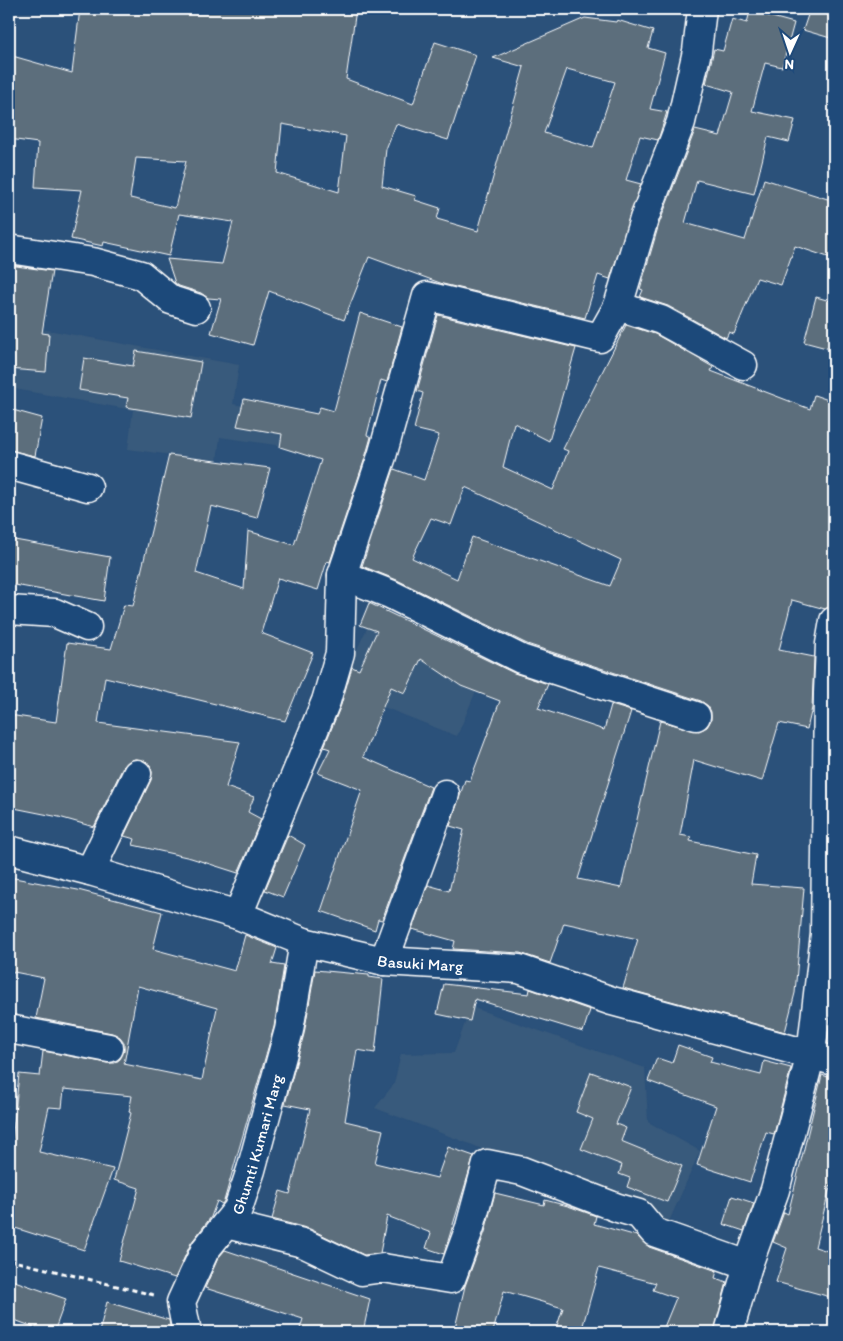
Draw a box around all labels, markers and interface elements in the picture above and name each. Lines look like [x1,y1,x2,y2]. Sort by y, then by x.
north arrow [766,28,816,78]
text: N [784,56,795,73]
street label: Basuki Marg [375,951,465,976]
street label: Ghumti Kumari Marg [228,1071,287,1217]

